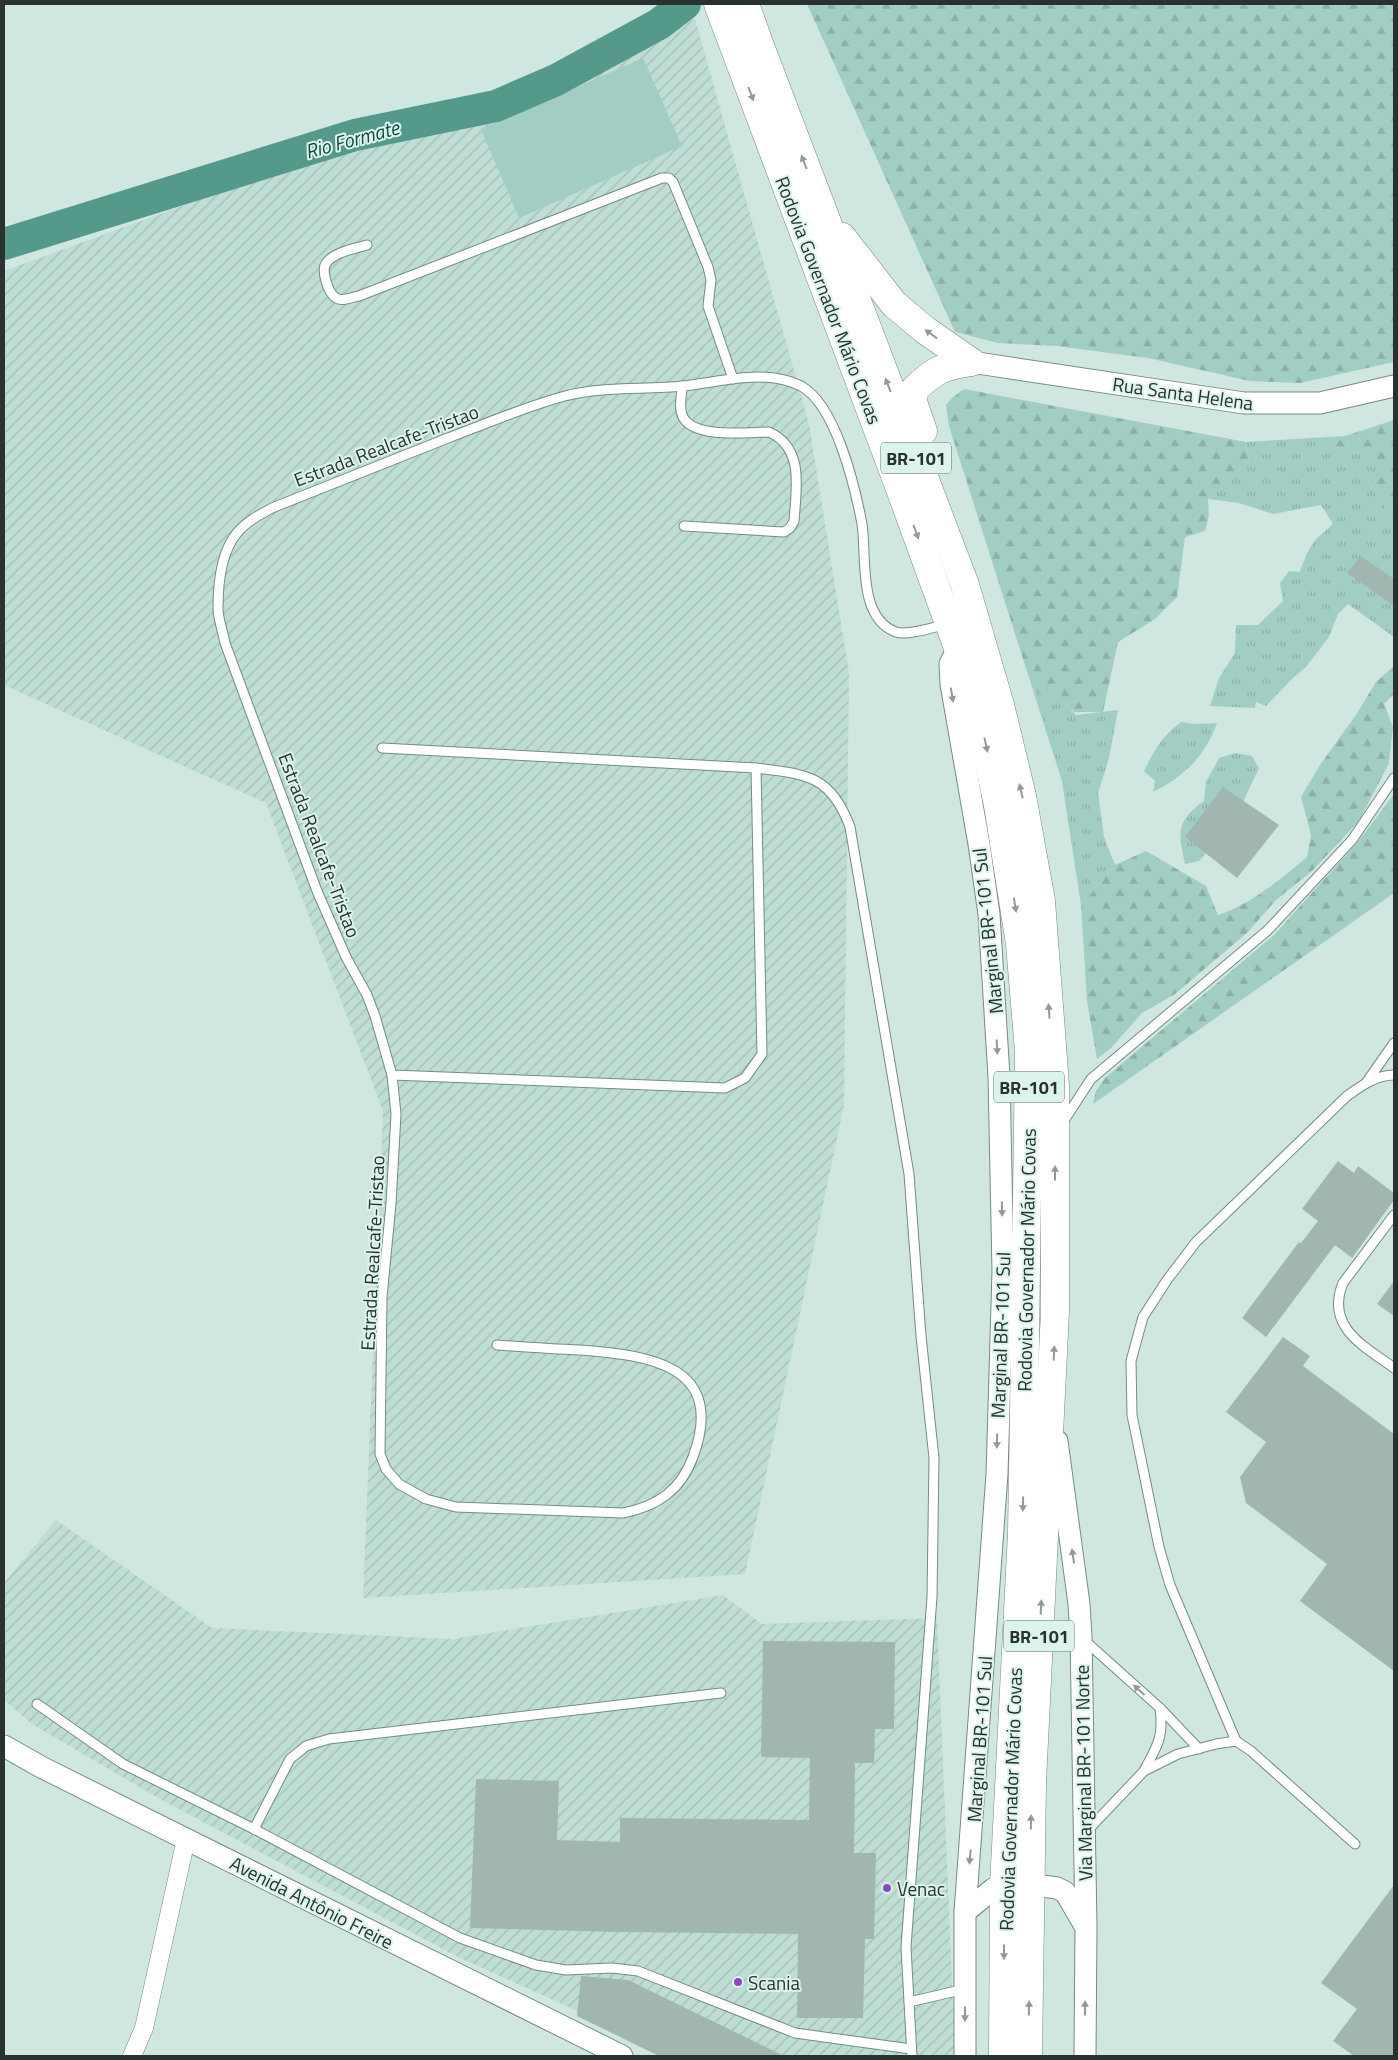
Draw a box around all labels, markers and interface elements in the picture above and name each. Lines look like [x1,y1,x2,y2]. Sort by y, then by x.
one-way arrow [747,87,755,102]
water label: Rio Formate [301,111,404,166]
one-way arrow [799,155,807,169]
street label: Rodovia Governador Mário Covas [768,172,890,428]
one-way arrow [924,329,938,339]
street label: Rua Santa Helena [1111,369,1256,417]
one-way arrow [884,377,892,392]
street label: Estrada Realcafe-Tristao [289,396,483,494]
road number: BR-101 [881,442,951,473]
one-way arrow [913,525,920,540]
one-way arrow [949,687,957,703]
one-way arrow [982,738,990,754]
street label: Estrada Realcafe-Tristao [271,748,369,942]
one-way arrow [1017,783,1025,798]
street label: Marginal BR-101 Sul [964,847,1010,1015]
one-way arrow [1011,898,1019,914]
one-way arrow [1045,1002,1053,1018]
one-way arrow [994,1039,1002,1055]
road number: BR-101 [994,1072,1064,1102]
street label: Rodovia Governador Mário Covas [1009,1128,1043,1392]
street label: Estrada Realcafe-Tristao [352,1155,392,1351]
one-way arrow [1051,1165,1059,1181]
one-way arrow [998,1201,1006,1217]
street label: Marginal BR-101 Sul [983,1251,1017,1419]
one-way arrow [1050,1345,1058,1361]
one-way arrow [993,1434,1001,1450]
one-way arrow [1018,1497,1026,1513]
one-way arrow [1068,1548,1076,1564]
one-way arrow [1037,1599,1045,1615]
road number: BR-101 [1004,1620,1074,1652]
street label: Marginal BR-101 Sul [959,1655,999,1823]
street label: Via Marginal BR-101 Norte [1067,1665,1099,1881]
street label: Rodovia Governador Mário Covas [991,1667,1029,1931]
one-way arrow [1133,1684,1146,1695]
one-way arrow [1027,1814,1035,1830]
street label: Avenida Antônio Freire [225,1848,399,1956]
one-way arrow [965,1849,973,1865]
place label: Venac [897,1874,945,1903]
marker: Venac [881,1882,893,1894]
one-way arrow [1000,1944,1008,1960]
place label: Scania [748,1968,800,1997]
marker: Scania [732,1976,744,1988]
one-way arrow [1025,1999,1033,2015]
one-way arrow [1081,1999,1089,2015]
one-way arrow [961,2006,969,2022]

